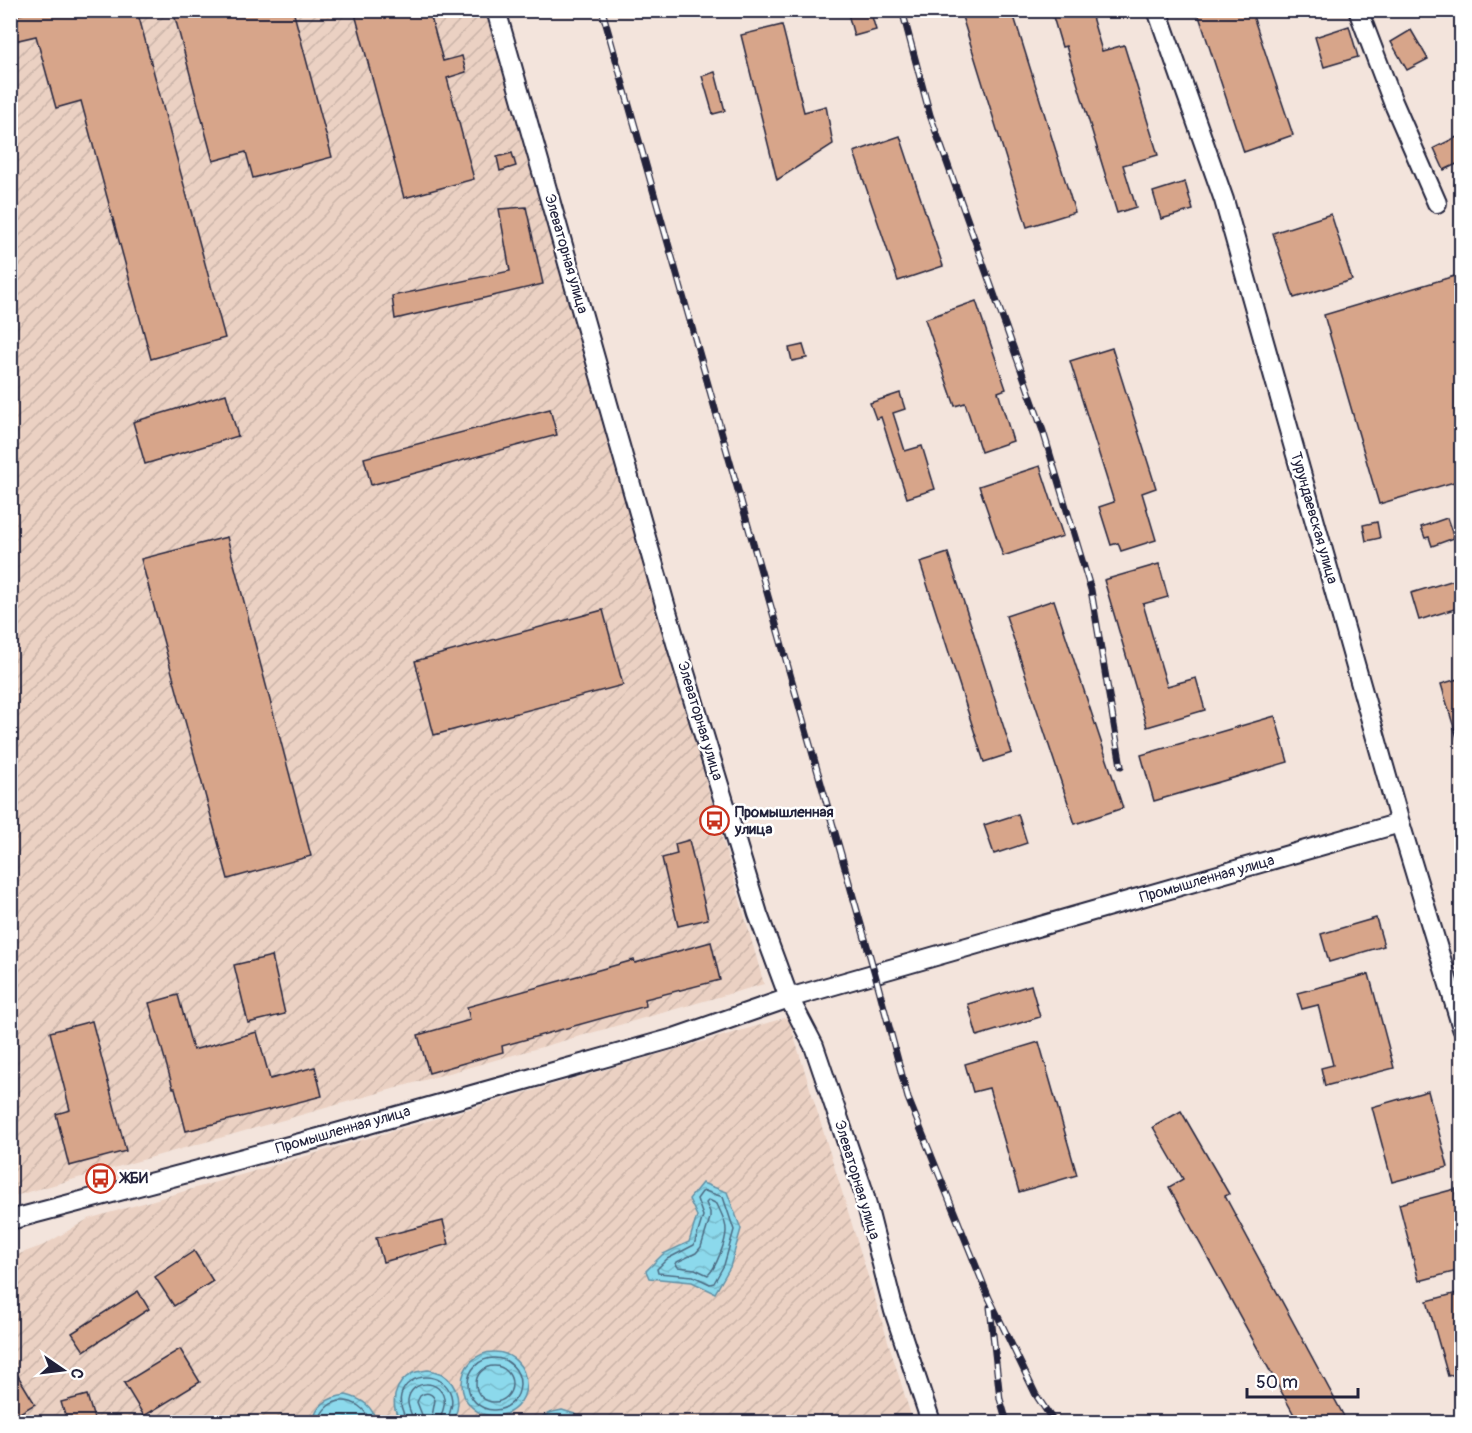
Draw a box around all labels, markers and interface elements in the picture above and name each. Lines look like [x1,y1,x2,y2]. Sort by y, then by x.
street label: Элеваторная улица [540,192,592,316]
street label: Турундаевская улица [1286,450,1342,586]
street label: Элеваторная улица [673,659,727,783]
place label: Промышленная улица [734,803,834,839]
bus stop icon: Промышленная улица [698,805,730,837]
street label: Промышленная улица [1137,851,1277,907]
street label: Промышленная улица [273,1102,413,1158]
street label: Элеваторная улица [830,1118,884,1242]
bus stop icon: ЖБИ [84,1162,116,1194]
place label: ЖБИ [118,1169,148,1188]
north arrow [33,1340,93,1400]
scale bar [1247,1361,1358,1399]
text: С [66,1366,87,1381]
text: 50 m [1256,1371,1298,1394]

